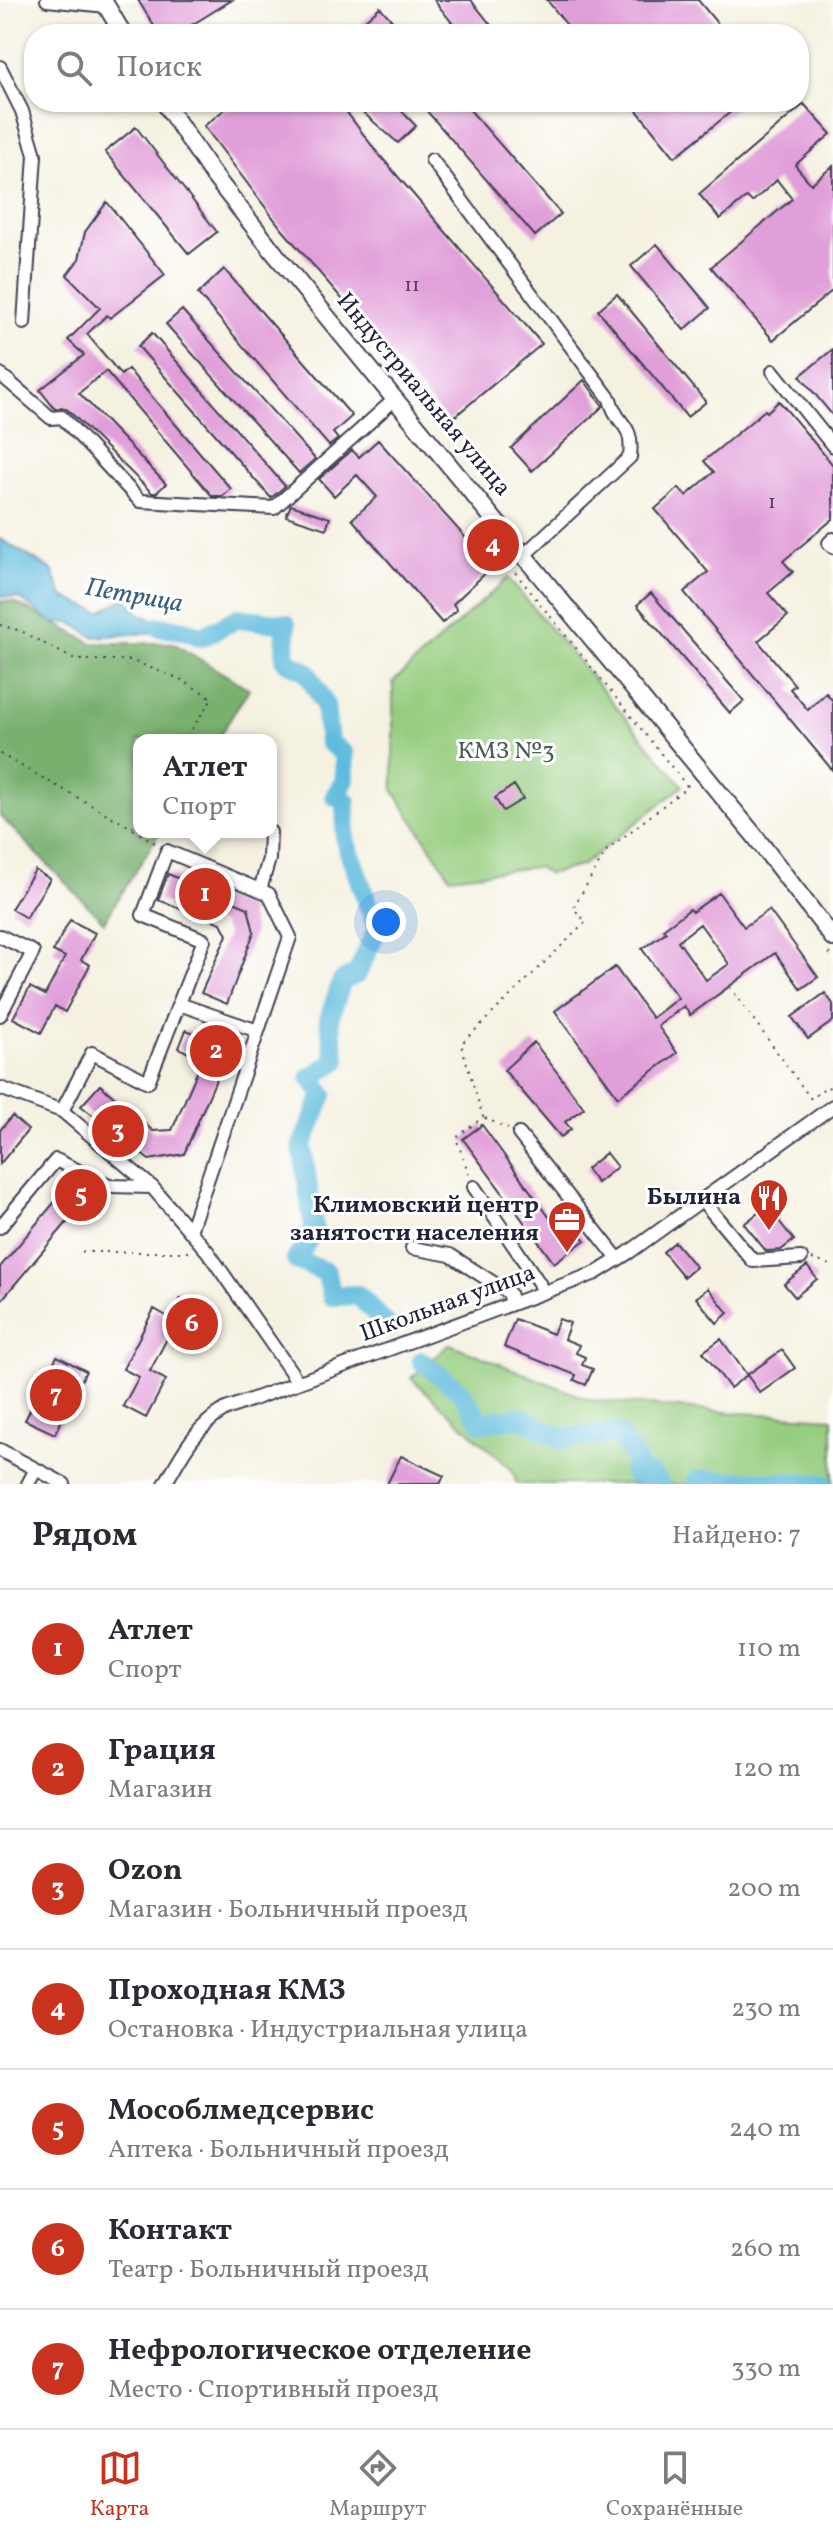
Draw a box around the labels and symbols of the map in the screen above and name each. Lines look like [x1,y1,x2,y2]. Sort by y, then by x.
house number: 11 [404,272,420,300]
street label: Индустриальная улица [327,286,519,504]
house number: 1 [768,489,776,517]
pin: 4 [467,515,519,575]
water label: Петрица [82,570,186,622]
park label: КМЗ №3 [458,735,554,769]
pin: 1 [179,864,231,924]
your location [366,902,406,942]
pin: 2 [190,1021,242,1081]
pin: 3 [92,1101,144,1161]
pin: 5 [55,1165,107,1225]
restaurant icon: Былина [748,1177,790,1232]
place label: Былина [647,1181,741,1215]
place label: Климовский центр занятости населения [290,1189,539,1251]
office icon: Климовский центр занятости населения [546,1199,588,1254]
street label: Школьная улица [356,1257,540,1351]
pin: 6 [166,1294,218,1354]
pin: 7 [30,1365,82,1425]

